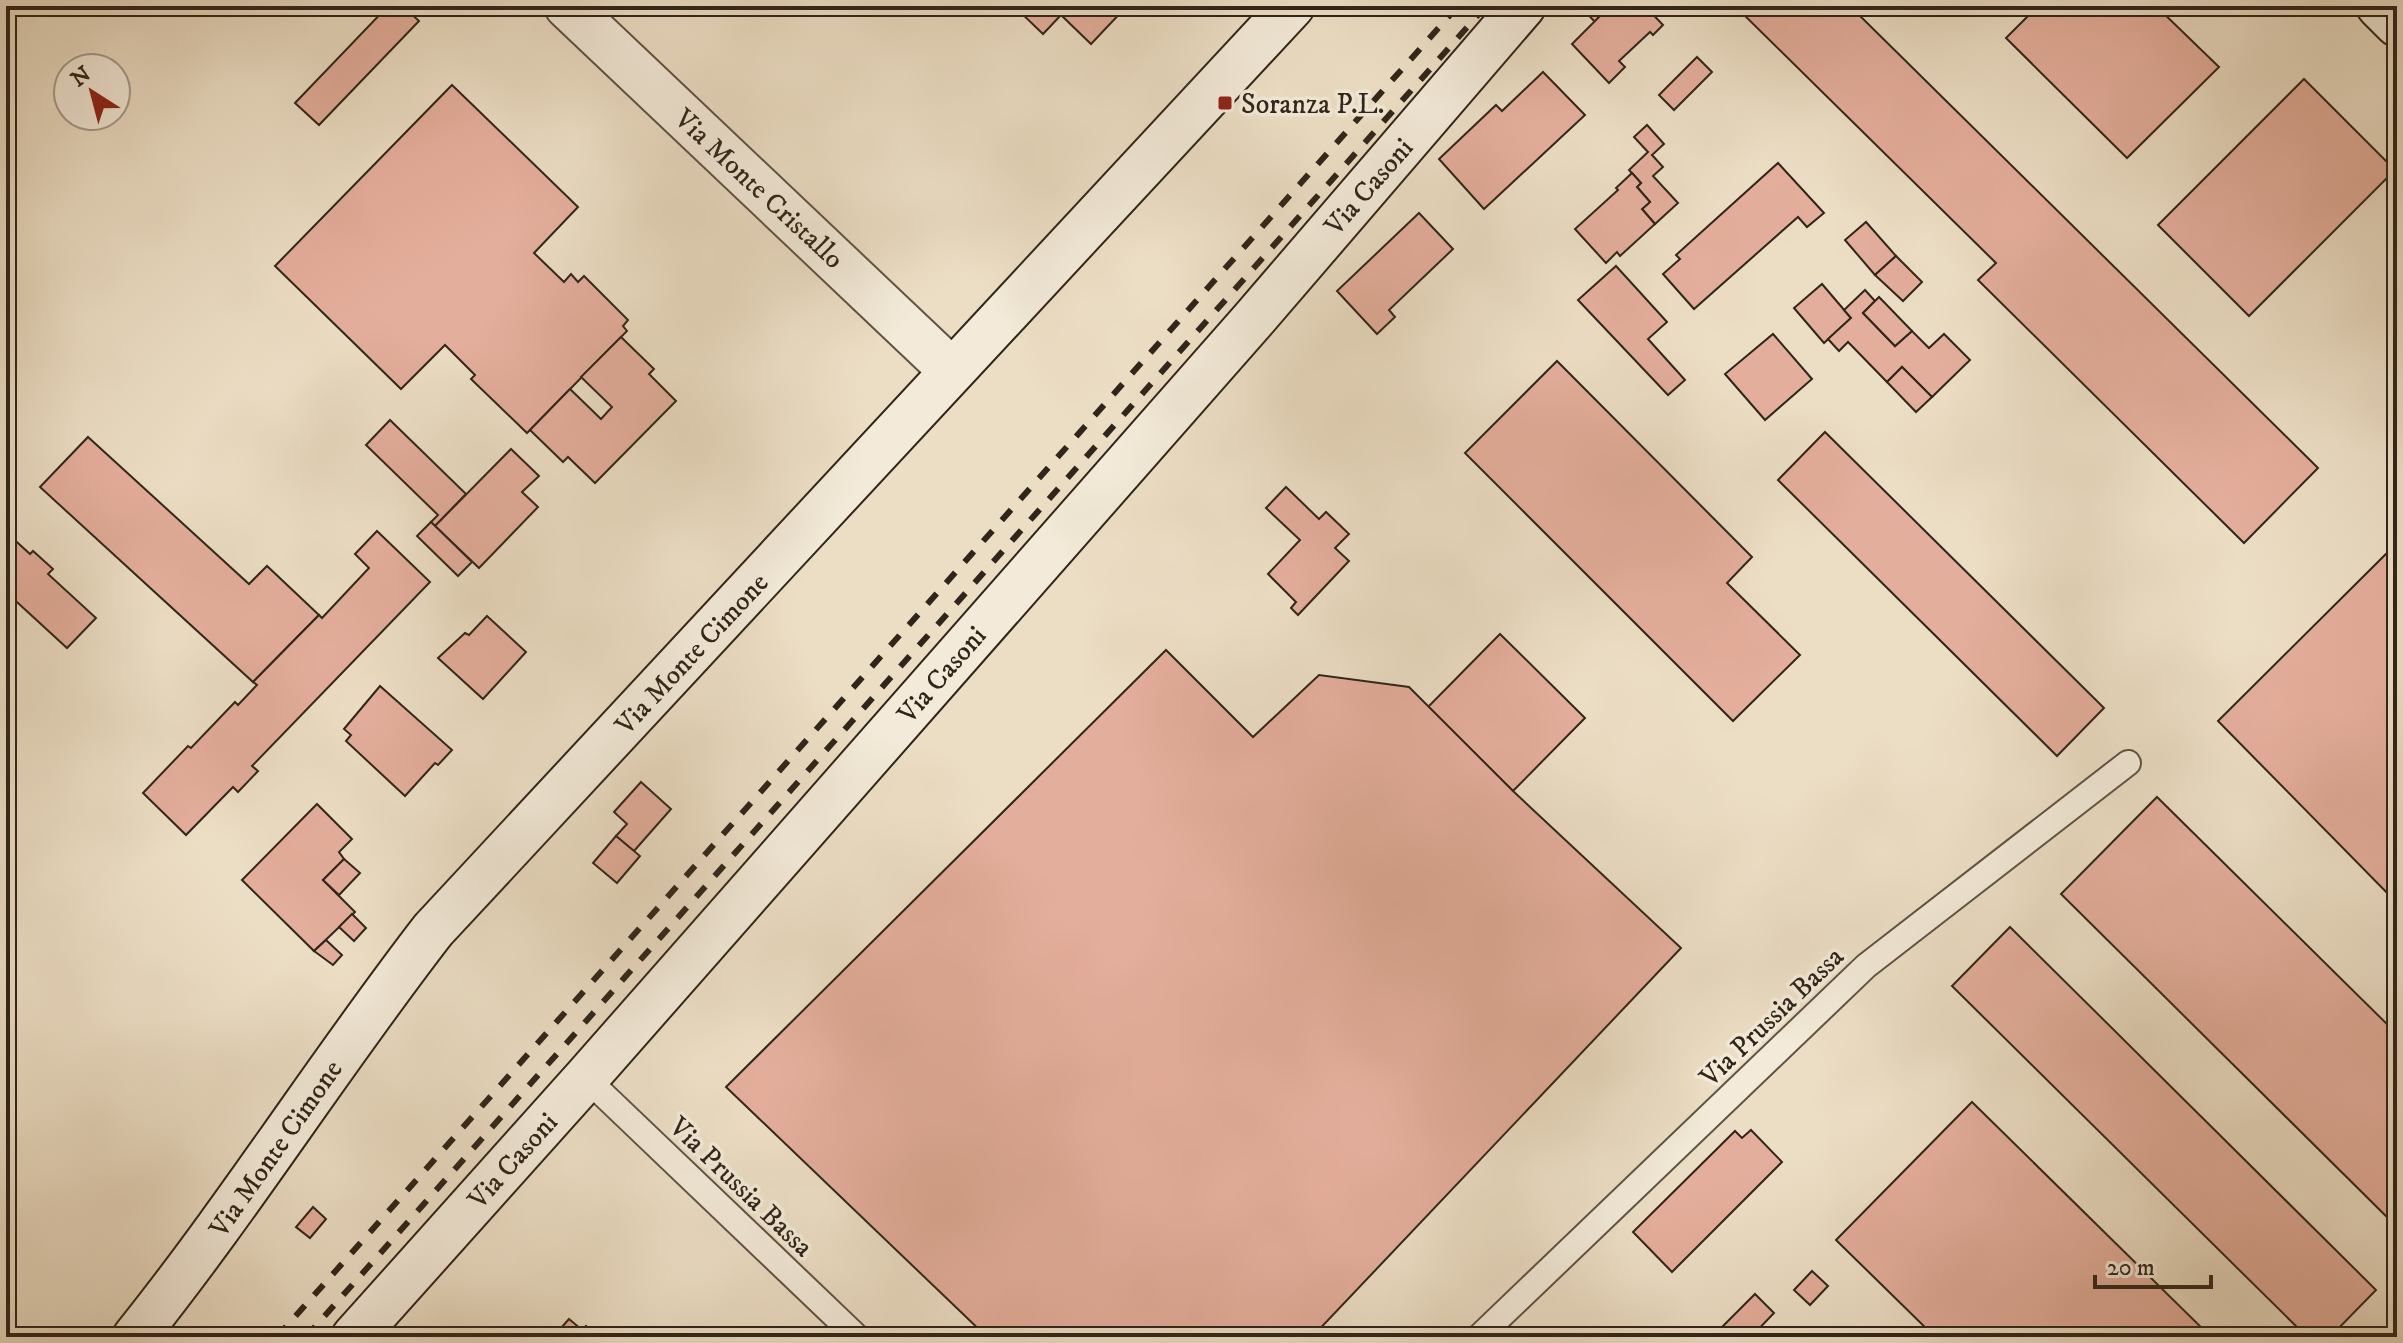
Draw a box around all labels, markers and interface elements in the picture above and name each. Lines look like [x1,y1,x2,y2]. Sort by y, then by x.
north arrow [52,52,132,132]
text: N [66,61,96,93]
place label: Soranza P.L. [1241,87,1384,122]
marker: Soranza P.L. [1216,94,1234,112]
street label: Via Monte Cristallo [666,101,851,277]
street label: Via Casoni [1317,131,1421,244]
street label: Via Monte Cimone [607,566,776,743]
street label: Via Casoni [890,619,994,732]
street label: Via Prussia Bassa [1692,940,1851,1095]
street label: Via Monte Cimone [201,1053,350,1245]
street label: Via Casoni [460,1105,566,1217]
street label: Via Prussia Bassa [661,1109,820,1265]
scale bar [2095,1239,2211,1289]
text: 20 m [2107,1253,2155,1283]

